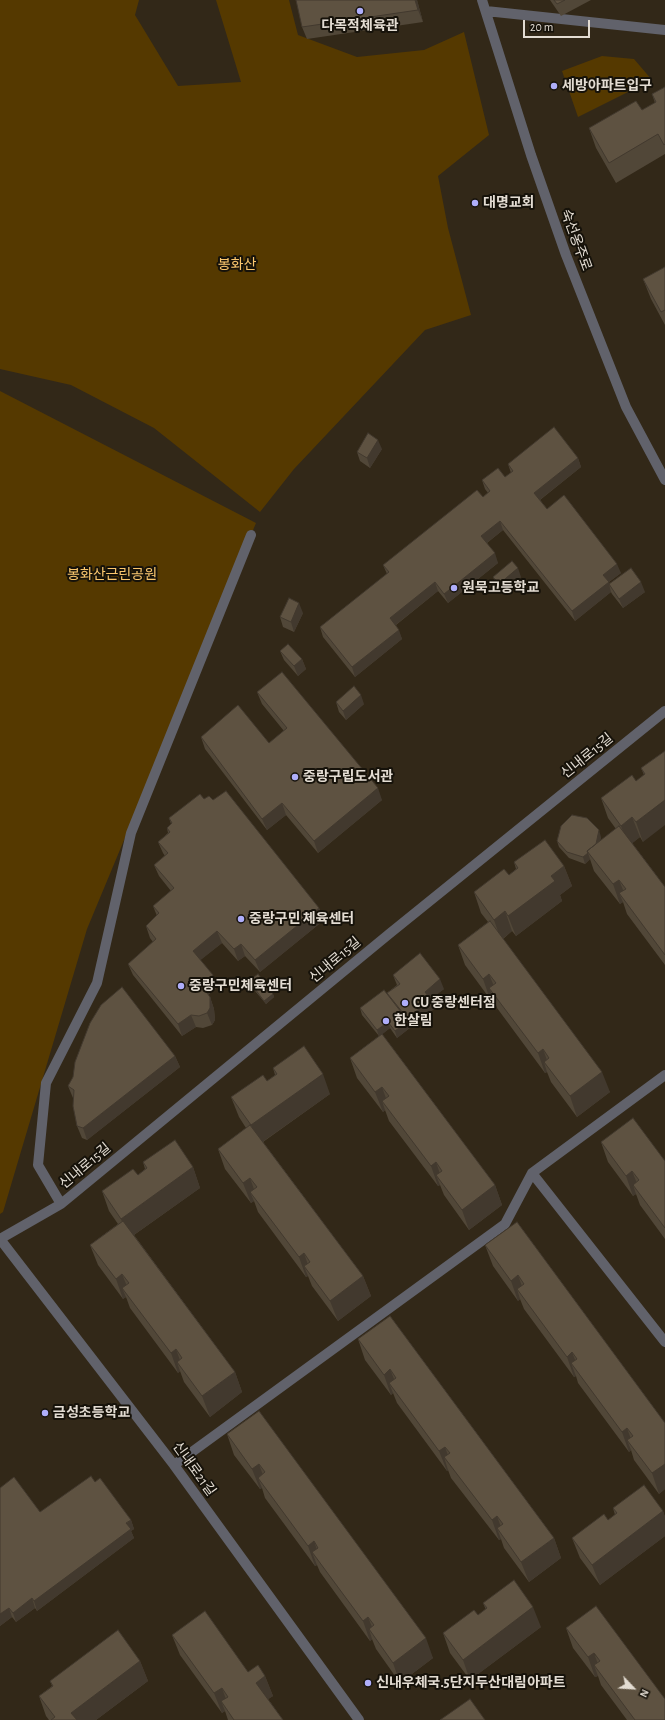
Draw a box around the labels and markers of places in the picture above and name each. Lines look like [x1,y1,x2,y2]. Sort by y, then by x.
marker: 다목적체육관 [355,6,365,16]
place label: 다목적체육관 [321,18,399,34]
place label: 세방아파트입구 [562,78,652,94]
marker: 세방아파트입구 [549,81,559,91]
place label: 대명교회 [483,195,535,211]
marker: 대명교회 [470,198,480,208]
place label: 원묵고등학교 [462,580,539,596]
marker: 원묵고등학교 [449,583,459,593]
place label: 중랑구립도서관 [303,769,393,785]
marker: 중랑구립도서관 [290,772,300,782]
place label: 중랑구민 체육센터 [249,911,354,927]
marker: 중랑구민 체육센터 [236,914,246,924]
place label: 중랑구민체육센터 [189,978,292,994]
marker: 중랑구민체육센터 [176,981,186,991]
place label: CU 중랑센터점 [413,995,496,1011]
marker: CU 중랑센터점 [400,998,410,1008]
place label: 한살림 [394,1013,433,1029]
marker: 한살림 [381,1016,391,1026]
place label: 금성초등학교 [53,1405,130,1421]
marker: 금성초등학교 [40,1408,50,1418]
place label: 신내우체국.5단지두산대림아파트 [376,1675,566,1691]
marker: 신내우체국.5단지두산대림아파트 [363,1678,373,1688]

